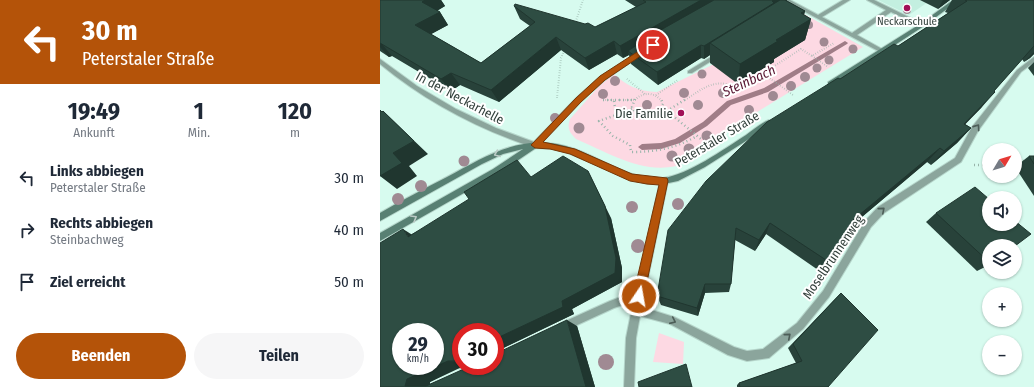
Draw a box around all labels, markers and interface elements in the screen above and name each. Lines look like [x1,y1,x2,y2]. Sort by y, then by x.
marker: Neckarschule [902,3,912,13]
text: 30 m [82,14,138,47]
place label: Neckarschule [877,15,937,28]
icon: left [16,16,68,68]
pin [636,28,670,62]
icon: arrive [642,34,664,56]
text: Peterstaler Straße [82,48,214,70]
water label: Steinbach [719,61,778,101]
street label: In der Neckarhelle [413,69,507,127]
text: 19:49 [68,97,120,125]
text: 1 [194,97,204,125]
text: 120 [278,97,312,125]
place label: Die Familie [615,106,673,121]
street label: Peterstaler Straße [672,108,762,170]
marker: Die Familie [676,108,686,118]
one-way arrow [972,124,980,131]
text: Ankunft [73,125,115,140]
text: Min. [188,125,210,140]
text: m [290,125,300,140]
north arrow [982,143,1022,183]
map controls [982,143,1022,375]
one-way arrow [494,149,501,157]
text: Links abbiegen [50,162,144,180]
icon: left [16,167,38,189]
text: 30 m [334,169,364,187]
text: Peterstaler Straße [50,180,146,195]
button: sound [982,191,1022,231]
one-way arrow [877,208,884,215]
street label: Moselbrunnenweg [799,212,867,302]
text: Rechts abbiegen [50,214,153,232]
one-way arrow [410,215,417,222]
icon: right [16,219,38,241]
text: 40 m [334,221,364,239]
text: Steinbachweg [50,232,124,247]
button: layers [982,239,1022,279]
icon: arrive [16,271,38,293]
text: Ziel erreicht [50,273,125,291]
text: 50 m [334,273,364,291]
position arrow [618,275,660,317]
button: + [982,287,1022,327]
one-way arrow [668,316,676,324]
speed limit sign: 30 [452,323,504,375]
text: 29 [408,332,428,356]
button: Beenden [16,333,186,379]
button: Teilen [194,333,364,379]
one-way arrow [783,333,790,340]
button: − [982,335,1022,375]
text: km/h [407,353,429,365]

